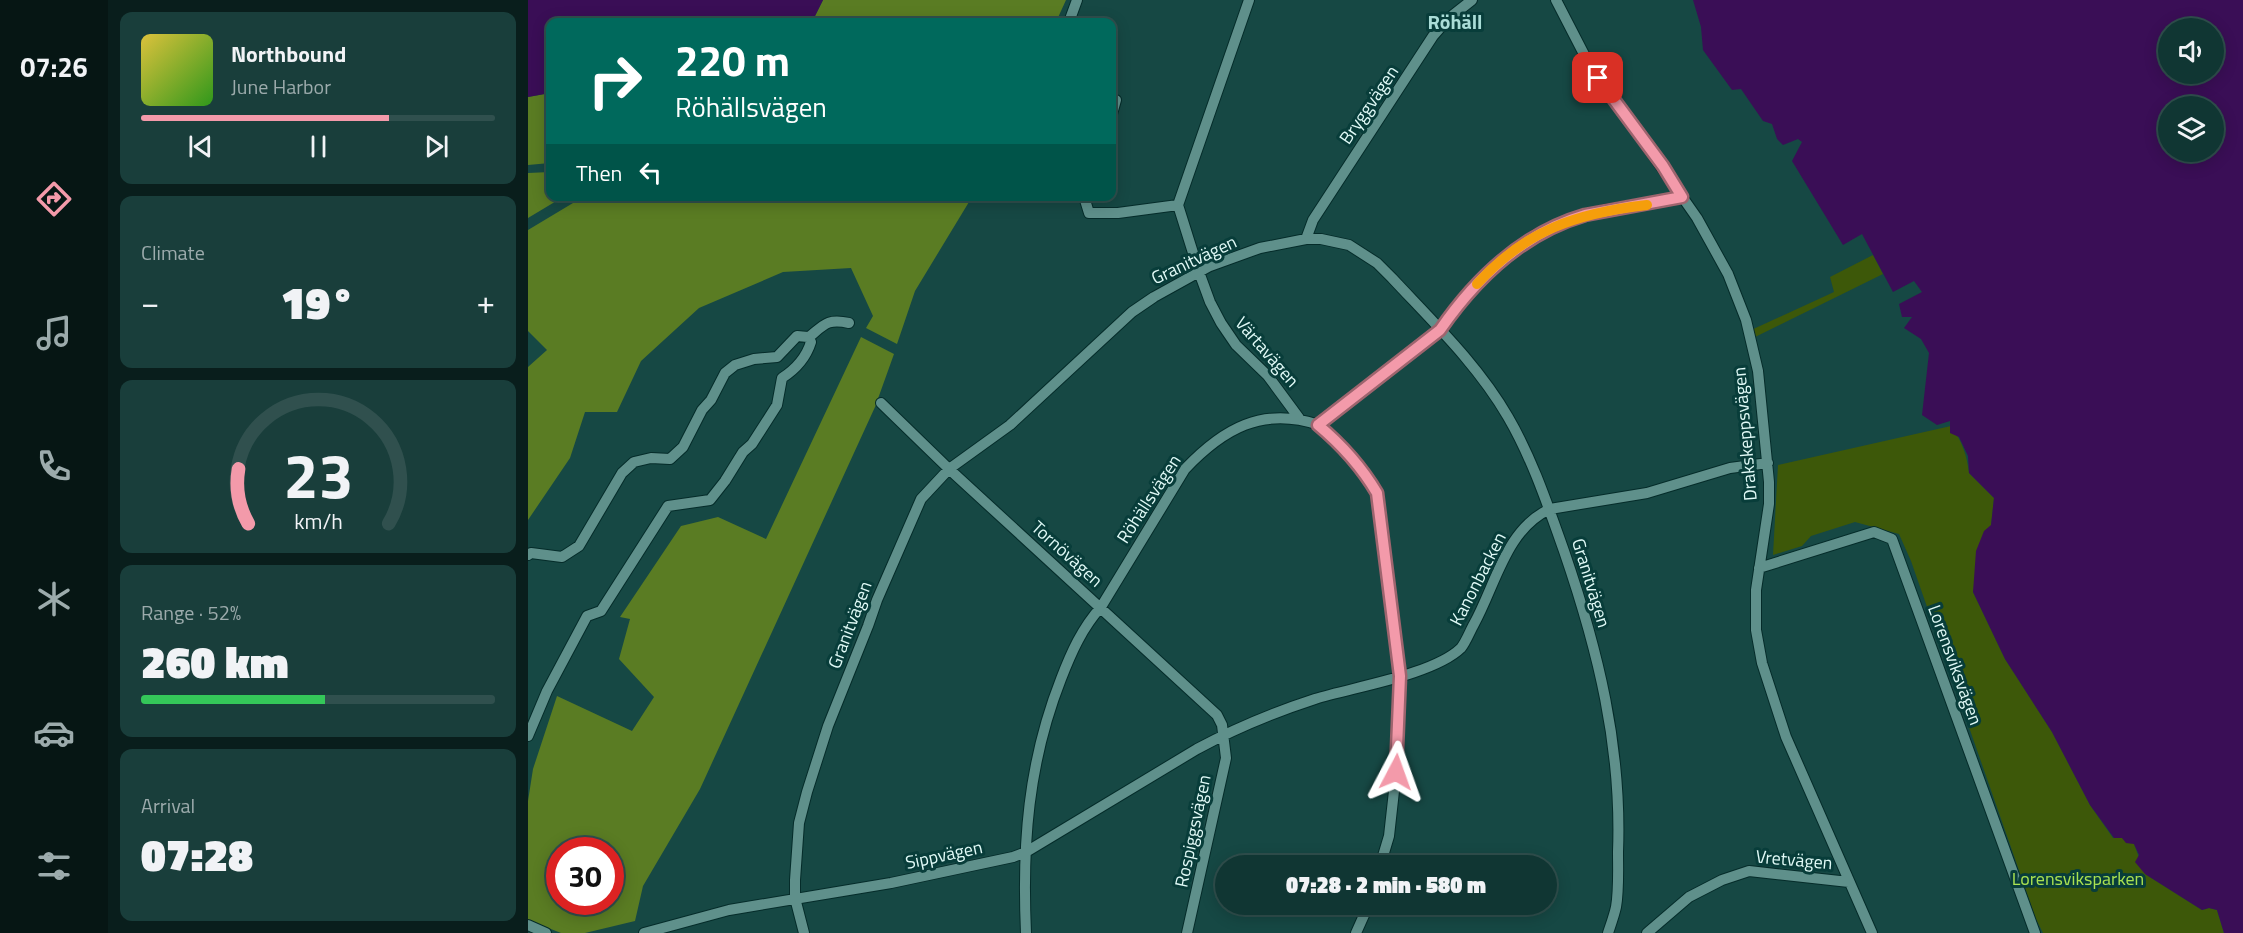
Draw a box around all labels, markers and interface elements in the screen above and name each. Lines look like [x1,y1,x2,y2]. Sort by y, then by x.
district label: Röhäll [1428,6,1482,37]
map controls [2158,18,2224,162]
button: sound [2158,18,2224,84]
text: 220 m [675,28,790,92]
text: Northbound [231,37,346,71]
icon: right [576,42,654,120]
text: 07:26 [20,46,88,87]
pin [1572,52,1623,103]
street label: Bryggvägen [1332,60,1405,150]
icon: arrive [1581,61,1614,94]
text: June Harbor [231,71,331,102]
text: Röhällsvägen [675,86,827,127]
button: layers [2158,96,2224,162]
icon: previous [184,130,217,163]
icon: pause [302,130,335,163]
icon: next [420,130,453,163]
text: Then [576,156,622,190]
icon: left [634,156,667,189]
icon: directions [33,178,75,220]
street label: Granitvägen [1146,228,1241,291]
text: Climate [141,237,205,268]
text: 19° [281,268,355,336]
text: − [141,277,159,327]
text: + [477,277,495,327]
street label: Värtavägen [1229,310,1306,393]
icon: music [33,312,75,354]
street label: Drakskeppsvägen [1725,366,1764,502]
text: 23 [283,427,353,522]
icon: phone [33,445,75,487]
street label: Röhällsvägen [1110,449,1187,549]
text: km/h [294,505,342,537]
street label: Tornövägen [1026,514,1109,593]
street label: Kanonbacken [1442,527,1513,630]
street label: Granitvägen [1565,535,1618,631]
street label: Granitvägen [820,577,879,673]
icon: climate [33,578,75,620]
text: Range · 52% [141,597,241,628]
street label: Lorensviksvägen [1921,601,1990,729]
text: 260 km [141,627,289,695]
icon: car [33,712,75,754]
position arrow [1364,740,1428,804]
street label: Rospiggsvägen [1167,772,1218,890]
text: Arrival [141,790,195,821]
text: 07:28 [141,820,253,888]
street label: Sippvägen [903,833,985,876]
speed limit sign: 30 [546,837,624,915]
street label: Vretvägen [1755,843,1834,876]
icon: filters [33,845,75,887]
park label: Lorensviksparken [2012,865,2144,892]
text: 07:28 · 2 min · 580 m [1286,868,1486,902]

